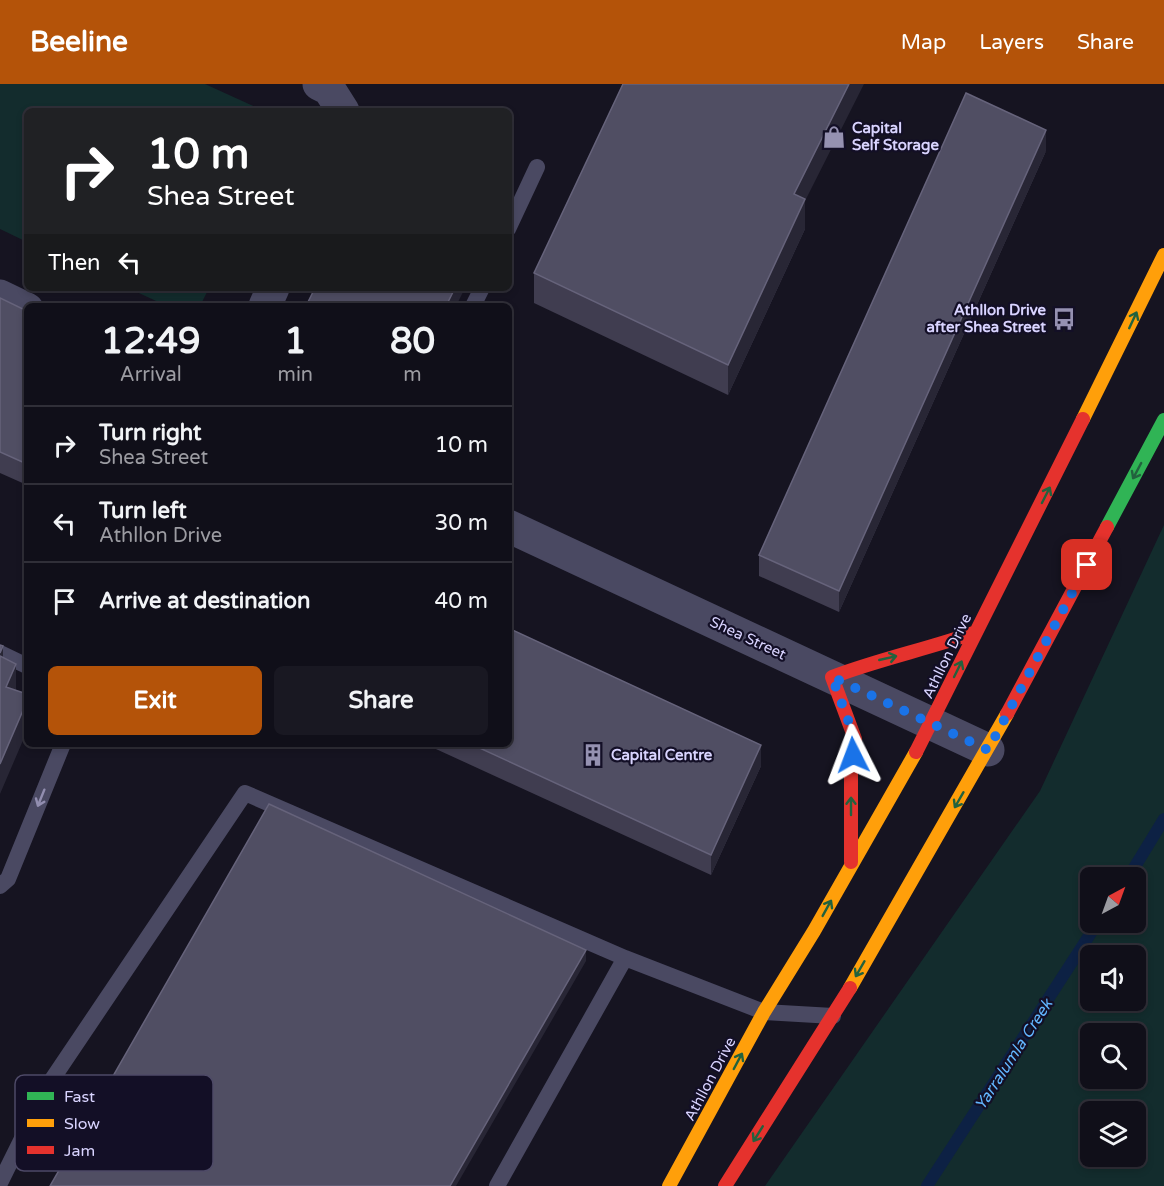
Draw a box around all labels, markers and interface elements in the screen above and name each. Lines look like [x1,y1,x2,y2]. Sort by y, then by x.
text: Beeline [30,25,128,59]
text: Map [901,30,946,55]
text: Layers [979,30,1044,55]
text: Share [1077,30,1134,55]
place label: Capital Self Storage [852,119,939,155]
shop icon: Capital Self Storage [821,124,847,150]
text: 10 m [147,129,249,180]
icon: right [48,132,126,210]
text: Shea Street [147,180,295,213]
icon: left [113,246,146,279]
text: Then [48,250,101,276]
place label: Athllon Drive after Shea Street [926,301,1047,336]
bus stop icon: Athllon Drive after Shea Street [1051,306,1077,332]
one-way arrow [1128,312,1139,330]
text: 12:49 [101,320,201,363]
text: 1 [284,320,307,363]
text: 80 [390,320,435,363]
text: Arrival [120,363,182,387]
text: min [278,363,313,387]
text: m [403,363,422,387]
text: Turn right [99,420,201,446]
icon: right [48,429,81,462]
text: 10 m [434,432,488,458]
text: Shea Street [99,446,208,470]
one-way arrow [1130,462,1142,480]
one-way arrow [1041,486,1052,504]
text: Turn left [99,498,187,524]
icon: left [48,507,81,540]
text: 30 m [434,510,488,536]
text: Athllon Drive [99,524,222,548]
pin [1061,539,1112,590]
icon: arrive [1070,548,1103,581]
icon: arrive [48,585,81,618]
text: Arrive at destination [99,588,310,614]
text: 40 m [434,588,488,614]
street label: Athllon Drive [919,611,975,701]
street label: Shea Street [707,613,789,664]
one-way arrow [878,651,897,663]
one-way arrow [953,661,965,679]
button: Exit [48,666,262,735]
button: Share [274,666,488,735]
position arrow [821,723,885,787]
building icon: Capital Centre [580,742,606,768]
place label: Capital Centre [611,746,713,765]
one-way arrow [35,788,46,807]
one-way arrow [952,791,964,808]
one-way arrow [845,796,857,816]
north arrow [1080,867,1146,933]
map controls [1080,867,1146,1167]
one-way arrow [821,900,833,917]
button: sound [1080,945,1146,1011]
one-way arrow [854,960,866,977]
water label: Yarralumla Creek [970,994,1058,1114]
button: search [1080,1023,1146,1089]
street label: Athllon Drive [680,1034,740,1124]
one-way arrow [733,1053,744,1071]
legend [15,1075,213,1171]
text: Fast [64,1087,95,1107]
button: layers [1080,1101,1146,1167]
text: Slow [64,1114,100,1134]
one-way arrow [751,1126,764,1143]
text: Jam [64,1141,95,1161]

